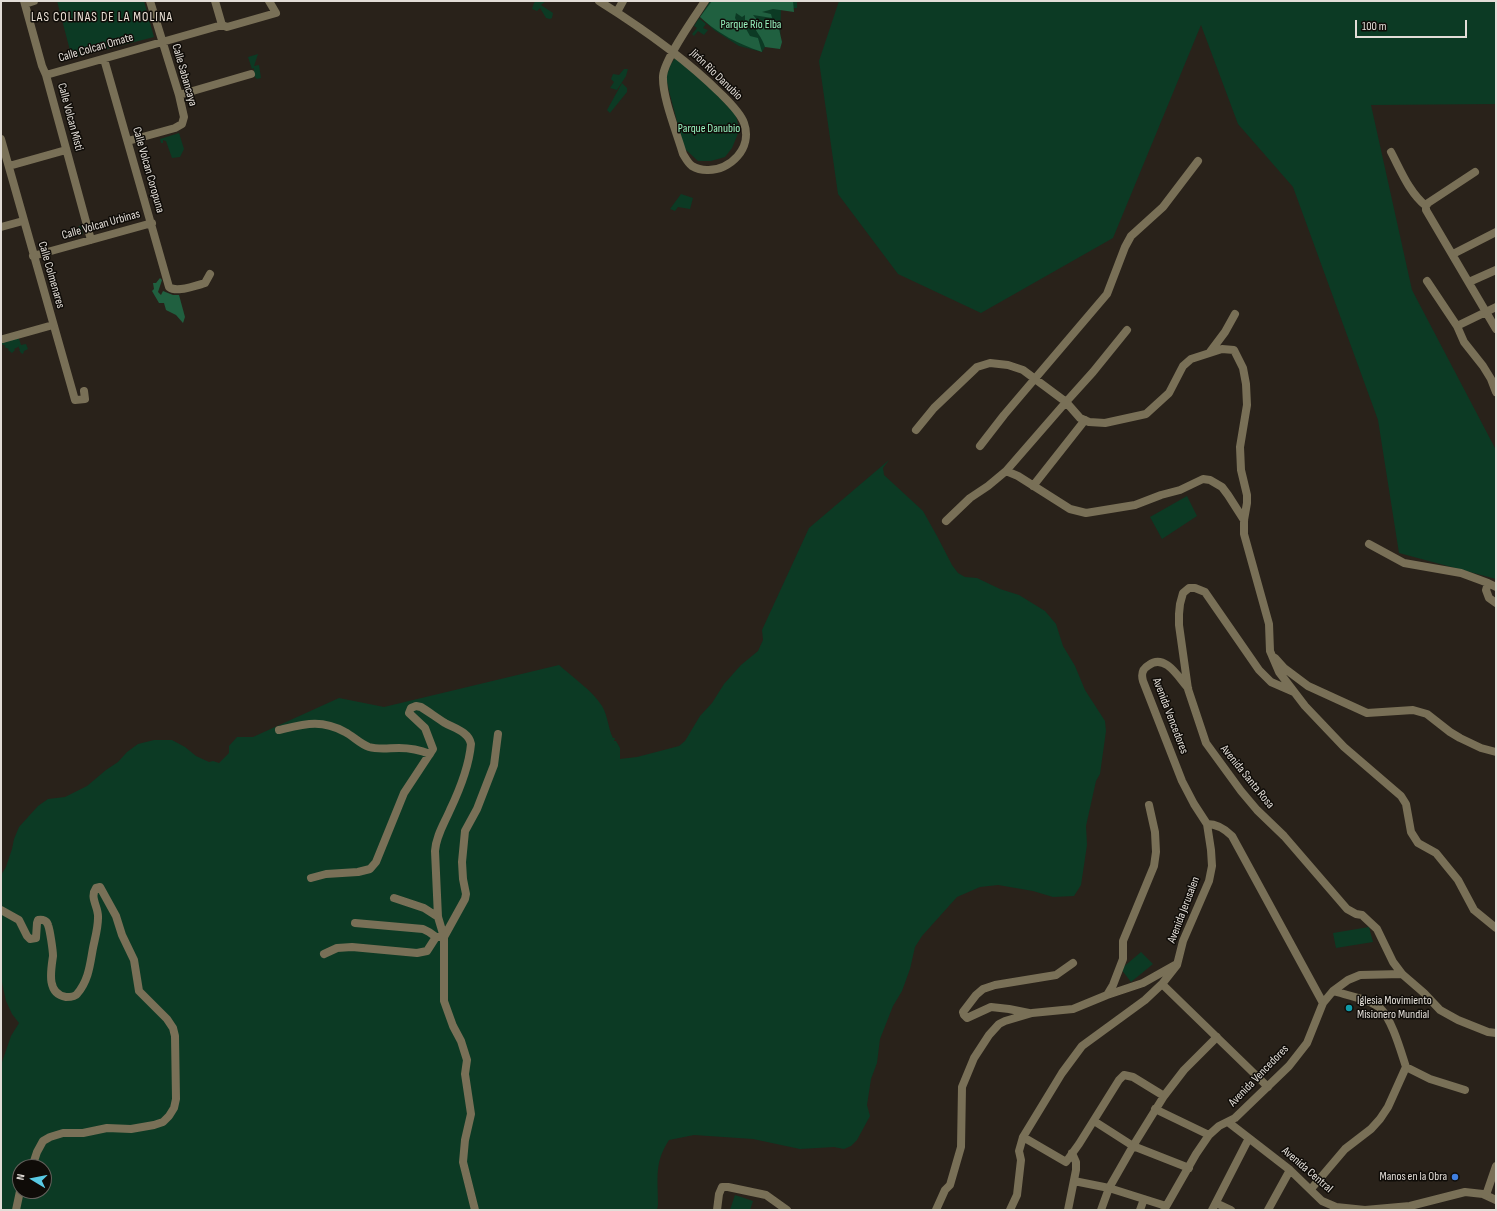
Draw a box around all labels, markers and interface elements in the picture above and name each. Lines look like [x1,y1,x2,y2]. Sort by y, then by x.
district label: LAS COLINAS DE LA MOLINA [31,10,173,26]
scale bar [1357,12,1469,38]
park label: Parque Río Elba [721,18,781,32]
text: 100 m [1362,19,1387,34]
street label: Calle Colcan Omate [57,30,135,66]
street label: Calle Sabancaya [168,42,200,108]
street label: Jirón Rio Danubio [687,46,745,104]
street label: Calle Volcan Misti [54,82,86,152]
park label: Parque Danubio [678,122,740,136]
street label: Calle Volcan Coropuna [129,125,167,215]
street label: Calle Volcan Urbinas [60,207,142,243]
street label: Calle Colmenares [35,240,67,310]
street label: Avenida Vencedores [1149,676,1191,756]
street label: Avenida Santa Rosa [1217,742,1277,812]
street label: Avenida Jerusalen [1165,875,1203,945]
place label: Iglesia Movimiento Misionero Mundial [1357,994,1432,1022]
marker: Iglesia Movimiento Misionero Mundial [1344,1003,1354,1013]
street label: Avenida Vencedores [1226,1042,1292,1110]
street label: Avenida Central [1279,1144,1335,1196]
north arrow [12,1159,52,1199]
place label: Manos en la Obra [1380,1170,1447,1184]
marker: Manos en la Obra [1450,1172,1460,1182]
text: N [14,1173,28,1181]

